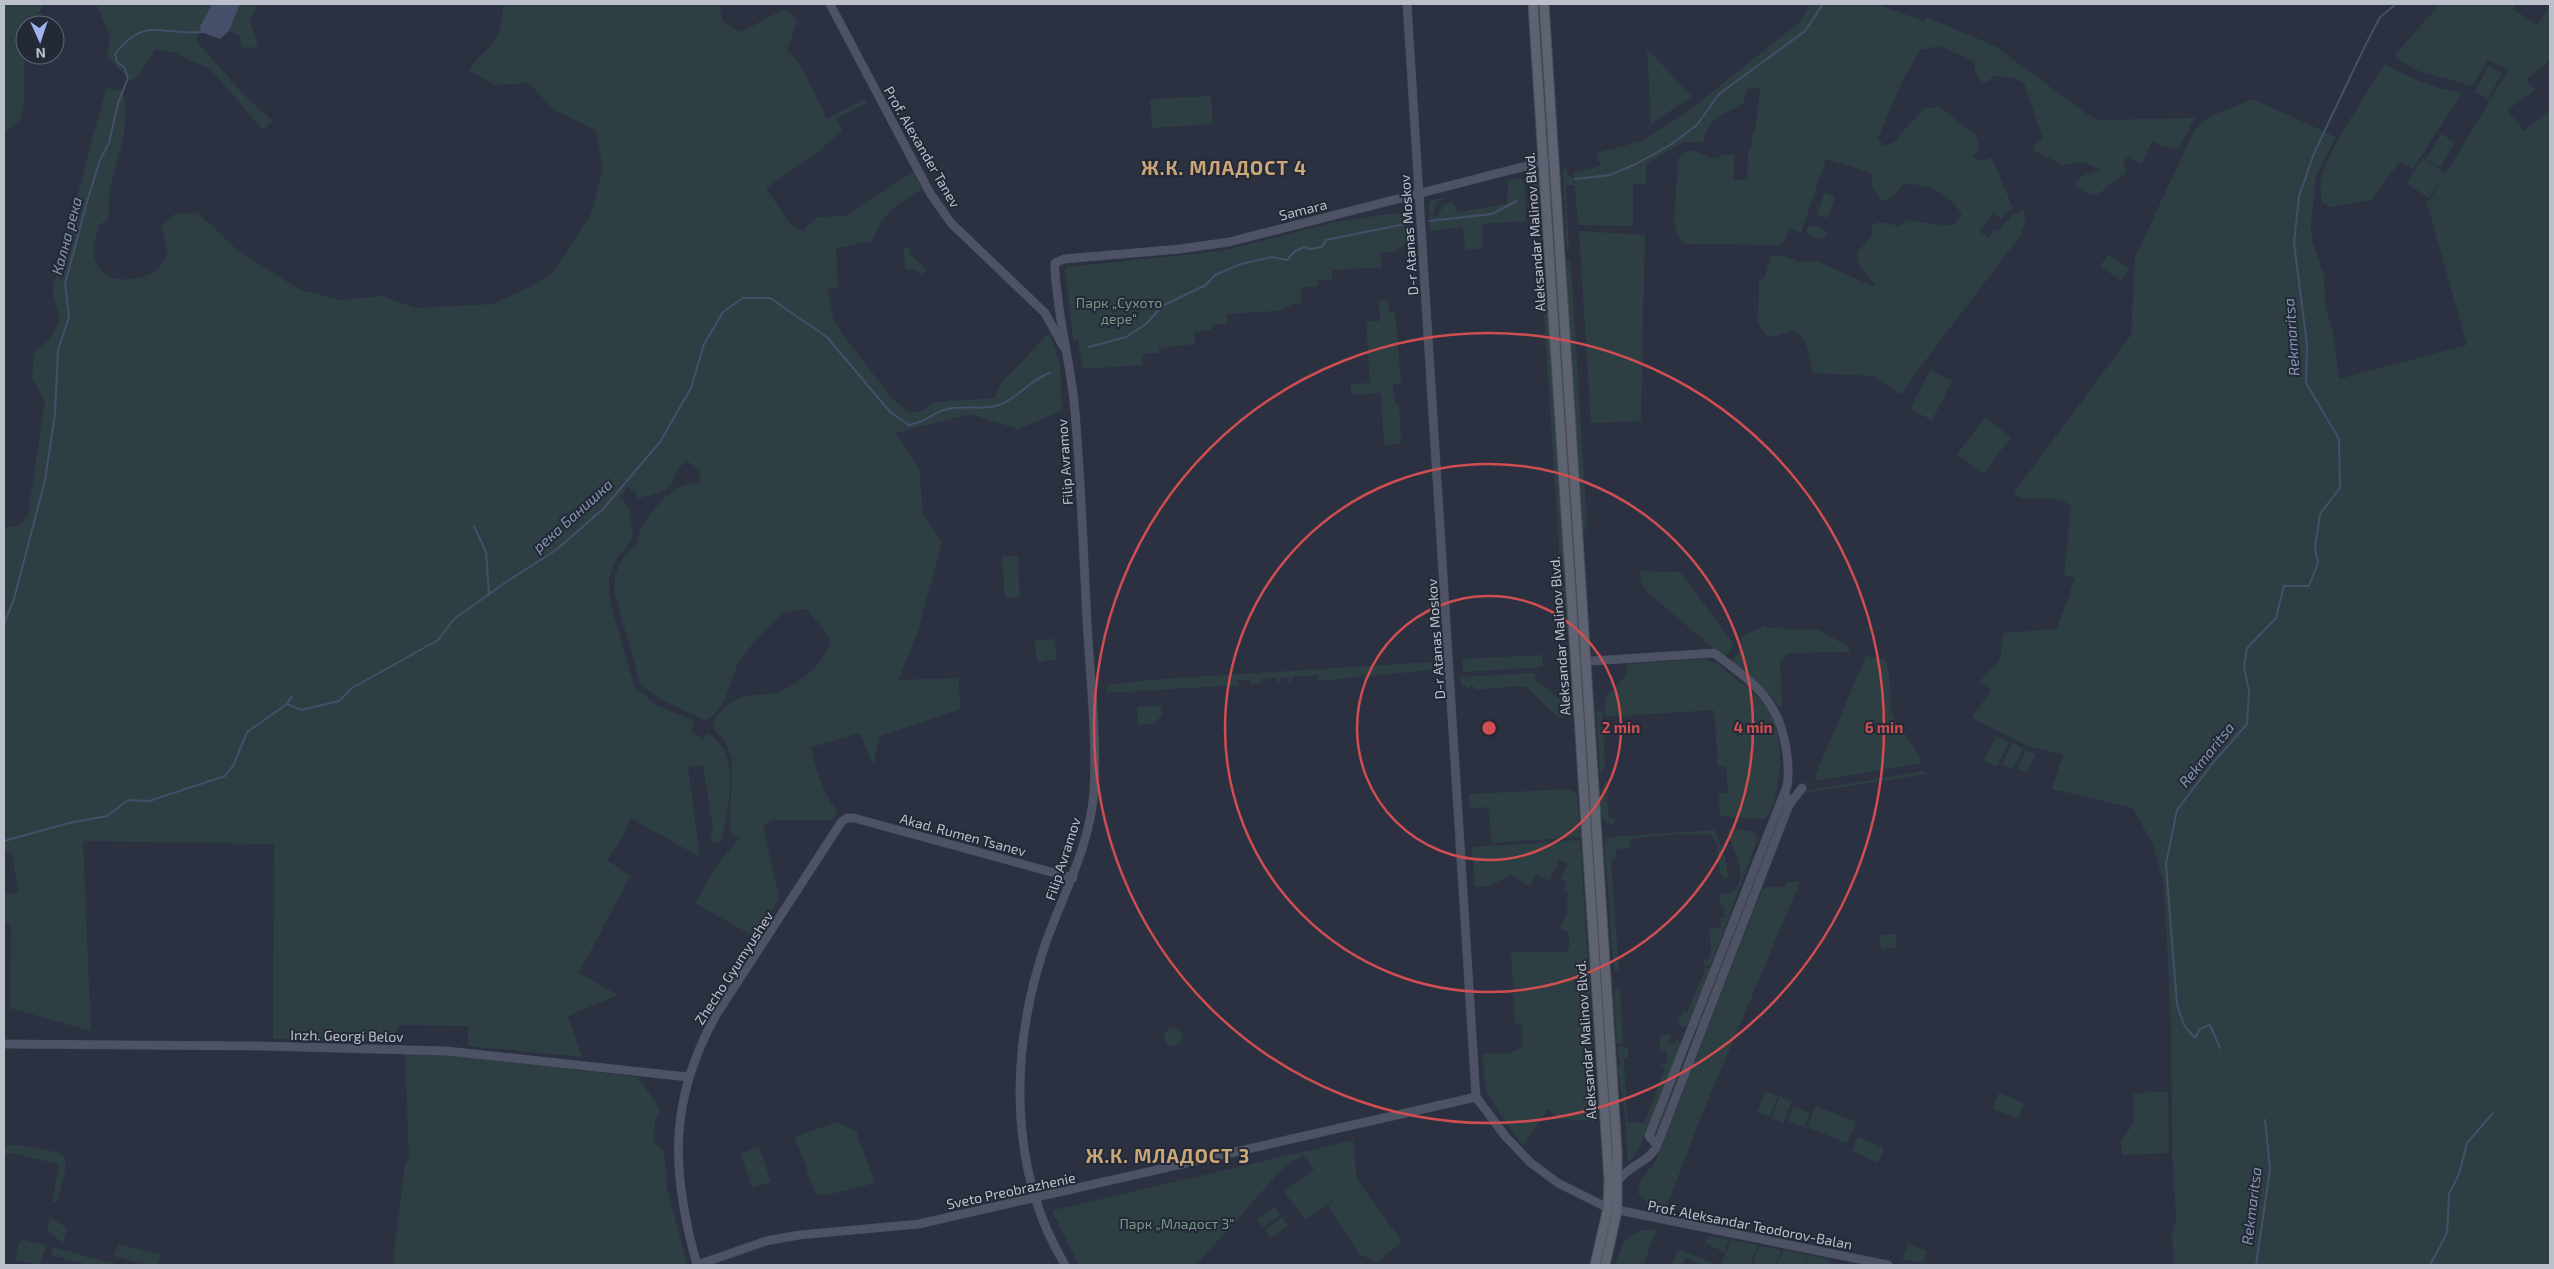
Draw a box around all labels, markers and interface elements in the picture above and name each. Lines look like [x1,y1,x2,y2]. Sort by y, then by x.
north arrow [15,15,65,65]
text: N [35,45,46,62]
street label: Prof. Alexander Tanev [881,83,964,211]
street label: Aleksandar Malinov Blvd. [1520,152,1549,312]
district label: Ж.К. МЛАДОСТ 4 [1141,156,1307,179]
street label: D-r Atanas Moskov [1396,174,1421,296]
water label: Кална река [47,195,85,277]
street label: Samara [1277,195,1329,224]
park label: Парк „Сухото дере“ [1076,294,1162,327]
water label: Rekmaritsa [2279,297,2303,377]
street label: Filip Avramov [1053,418,1076,506]
water label: река Банишка [529,475,616,556]
street label: Aleksandar Malinov Blvd. [1545,556,1574,716]
street label: D-r Atanas Moskov [1423,578,1448,700]
text: 2 min [1602,718,1640,736]
text: 4 min [1733,718,1773,736]
text: 6 min [1865,718,1903,736]
water label: Rekmaritsa [2175,718,2238,790]
centre of rings [1480,719,1498,737]
street label: Akad. Rumen Tsanev [898,810,1029,860]
street label: Filip Avramov [1041,815,1084,902]
street label: Zhecho Gyumyushev [691,907,777,1028]
street label: Aleksandar Malinov Blvd. [1571,960,1600,1120]
street label: Inzh. Georgi Belov [290,1026,404,1045]
district label: Ж.К. МЛАДОСТ 3 [1086,1144,1250,1167]
water label: Rekmaritsa [2237,1166,2265,1246]
street label: Sveto Preobrazhenie [945,1169,1077,1212]
street label: Prof. Aleksandar Teodorov-Balan [1646,1196,1854,1253]
park label: Парк „Младост 3“ [1119,1215,1235,1232]

